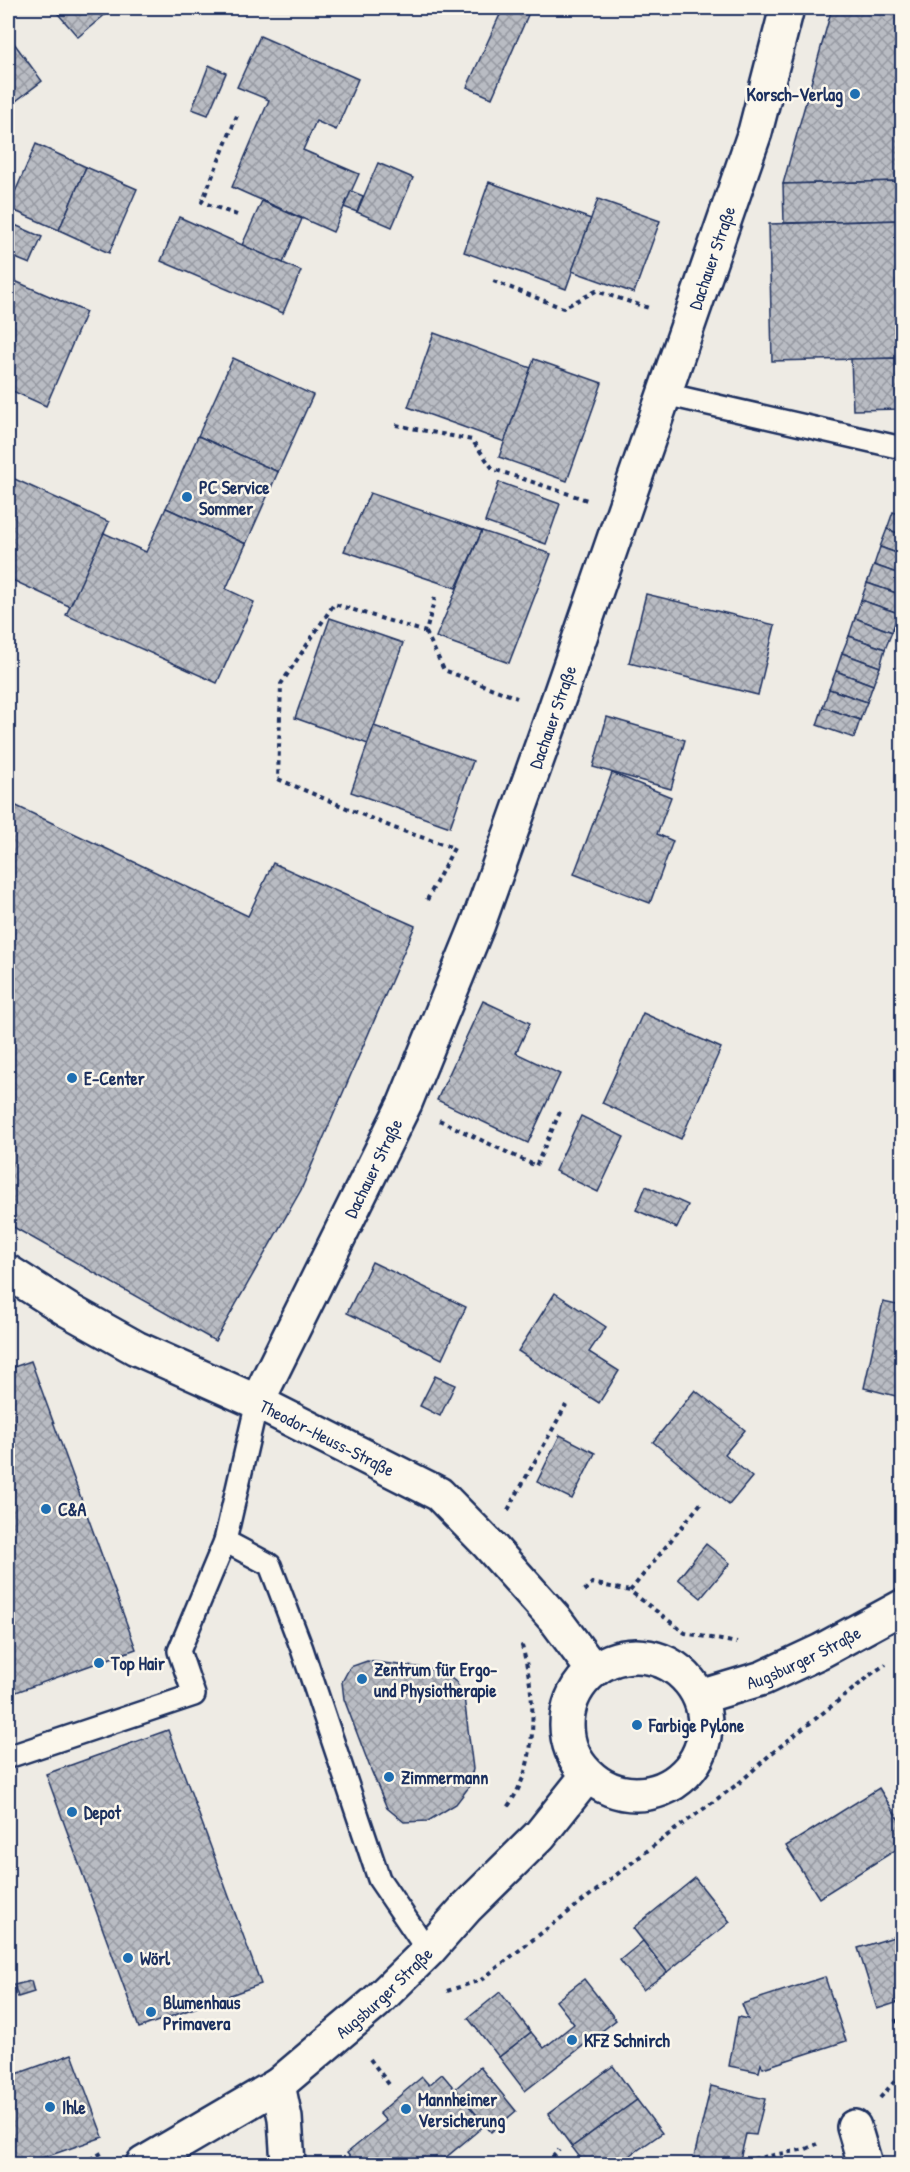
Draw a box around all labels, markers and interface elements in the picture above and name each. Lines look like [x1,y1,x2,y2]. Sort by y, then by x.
place label: Korsch-Verlag [747,82,843,108]
marker: Korsch-Verlag [848,87,862,101]
street label: Dachauer Straße [682,203,741,313]
place label: PC Service Sommer [199,475,270,521]
marker: PC Service Sommer [180,490,194,504]
street label: Dachauer Straße [522,662,582,772]
place label: E-Center [84,1066,145,1091]
marker: E-Center [65,1071,79,1085]
street label: Dachauer Straße [338,1114,408,1222]
street label: Theodor-Heuss-Straße [255,1393,399,1482]
place label: C&A [58,1497,86,1522]
marker: C&A [39,1502,53,1516]
street label: Augsburger Straße [743,1619,865,1695]
place label: Top Hair [110,1651,165,1677]
marker: Top Hair [92,1656,106,1670]
place label: Zentrum für Ergo- und Physiotherapie [374,1657,497,1704]
marker: Zentrum für Ergo- und Physiotherapie [355,1672,369,1686]
place label: Farbige Pylone [648,1713,745,1739]
marker: Farbige Pylone [630,1718,644,1732]
place label: Zimmermann [401,1765,488,1790]
marker: Zimmermann [382,1770,396,1784]
place label: Depot [84,1800,122,1826]
marker: Depot [65,1805,79,1819]
street label: Augsburger Straße [330,1941,438,2044]
place label: Wörl [140,1946,171,1971]
marker: Wörl [121,1951,135,1965]
place label: Blumenhaus Primavera [163,1990,240,2036]
marker: Blumenhaus Primavera [144,2005,158,2019]
place label: KFZ Schnirch [584,2028,670,2053]
marker: KFZ Schnirch [565,2033,579,2047]
place label: Mannheimer Versicherung [418,2087,505,2134]
place label: Ihle [62,2095,87,2120]
marker: Ihle [43,2100,57,2114]
marker: Mannheimer Versicherung [399,2102,413,2116]

